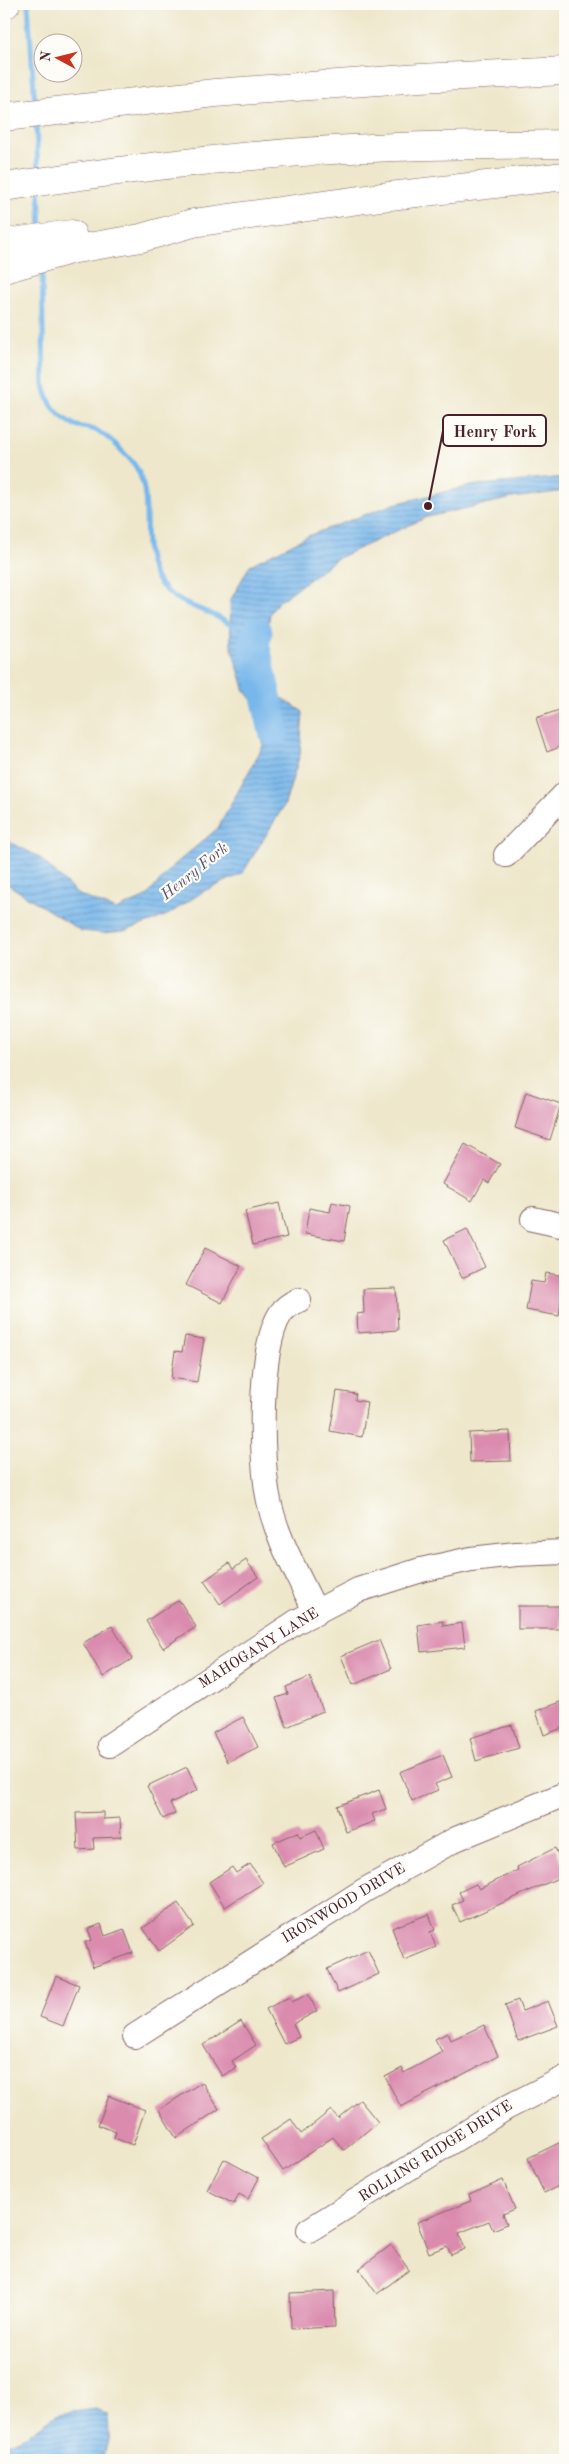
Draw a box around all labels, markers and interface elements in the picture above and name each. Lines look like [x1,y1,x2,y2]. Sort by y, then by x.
north arrow [32,32,82,82]
text: N [38,50,54,63]
callout: Henry Fork [443,415,546,446]
text: Henry Fork [453,425,537,441]
water label: Henry Fork [158,840,232,904]
street label: MAHOGANY LANE [196,1606,322,1692]
street label: IRONWOOD DRIVE [280,1861,408,1947]
street label: ROLLING RIDGE DRIVE [357,2099,515,2205]

